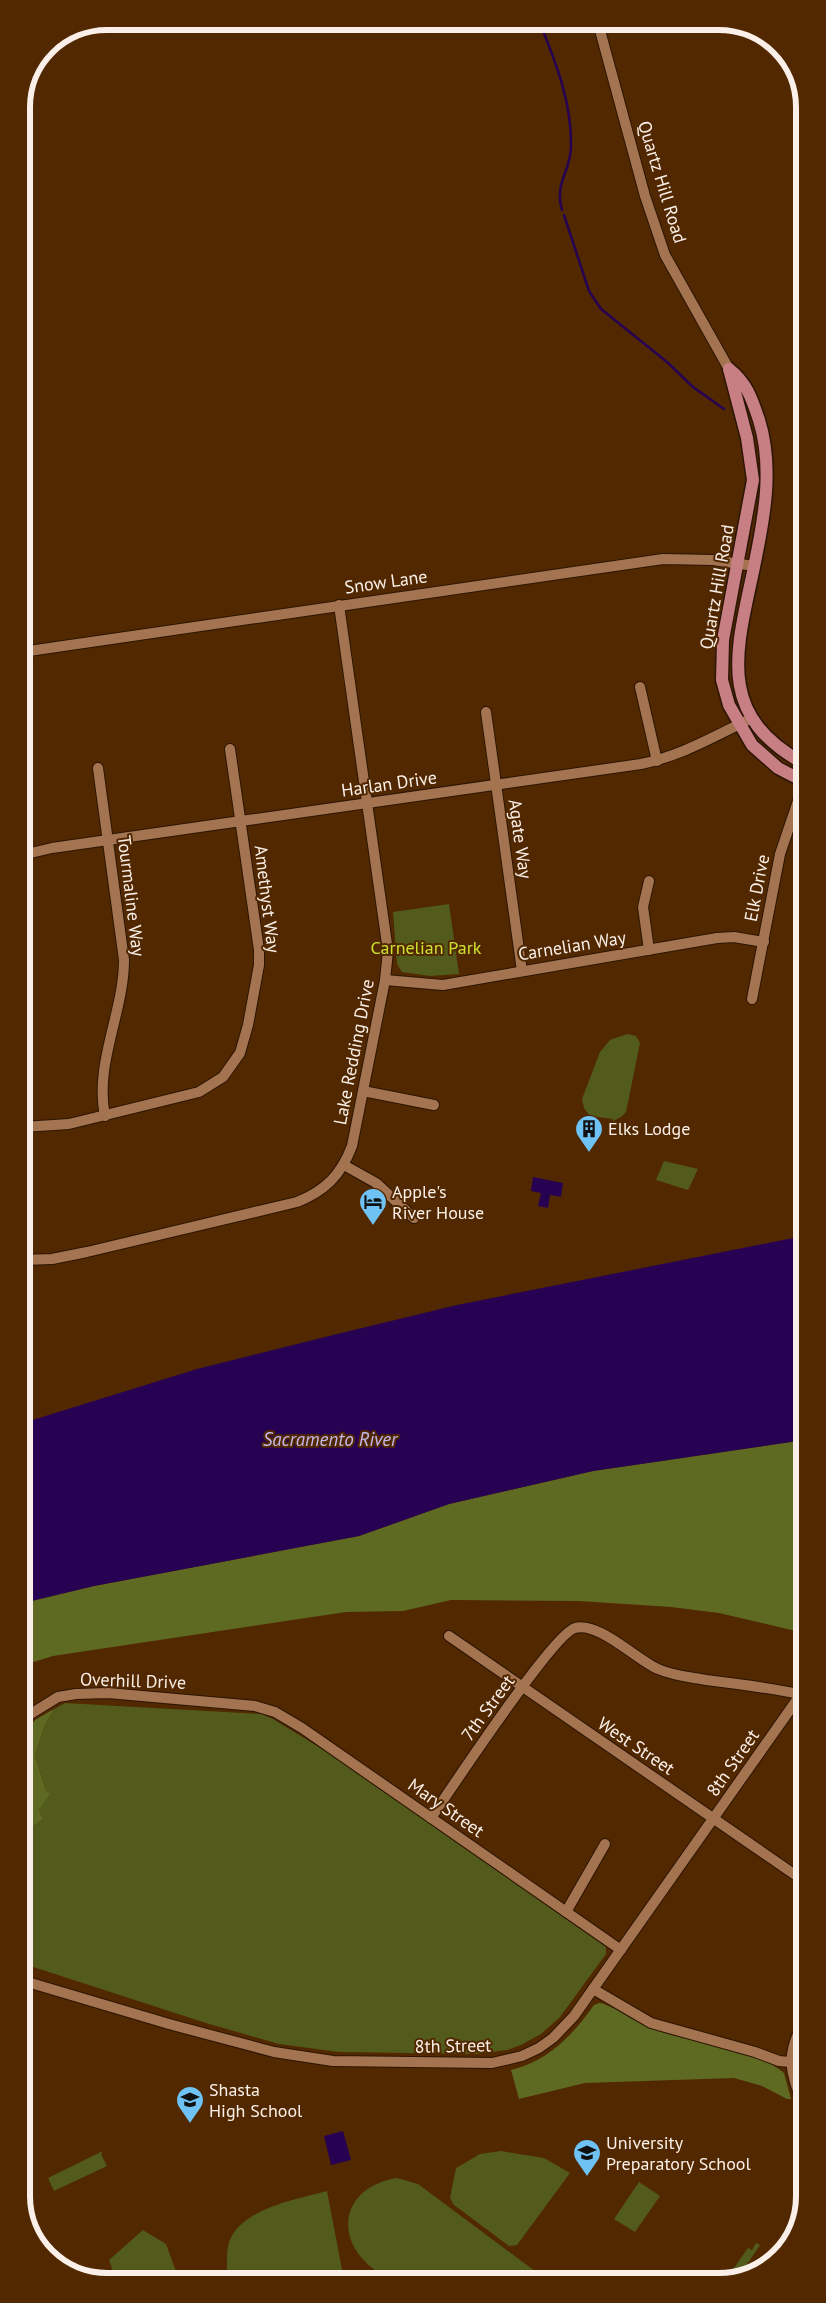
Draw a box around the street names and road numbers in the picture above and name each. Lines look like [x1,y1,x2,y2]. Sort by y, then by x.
street label: Quartz Hill Road [633,118,692,246]
street label: Quartz Hill Road [694,523,739,651]
street label: Snow Lane [343,564,429,599]
street label: Harlan Drive [340,765,438,802]
street label: Agate Way [504,798,538,881]
street label: Tourmaline Way [113,834,150,958]
street label: Amethyst Way [249,844,286,955]
street label: Elk Drive [739,852,774,924]
street label: Carnelian Way [516,926,628,965]
street label: Lake Redding Drive [328,977,379,1127]
street label: Overhill Drive [80,1667,186,1694]
street label: 7th Street [456,1670,519,1745]
street label: West Street [593,1712,679,1780]
street label: 8th Street [701,1725,764,1801]
street label: Mary Street [404,1773,489,1842]
street label: 8th Street [415,2033,491,2058]

